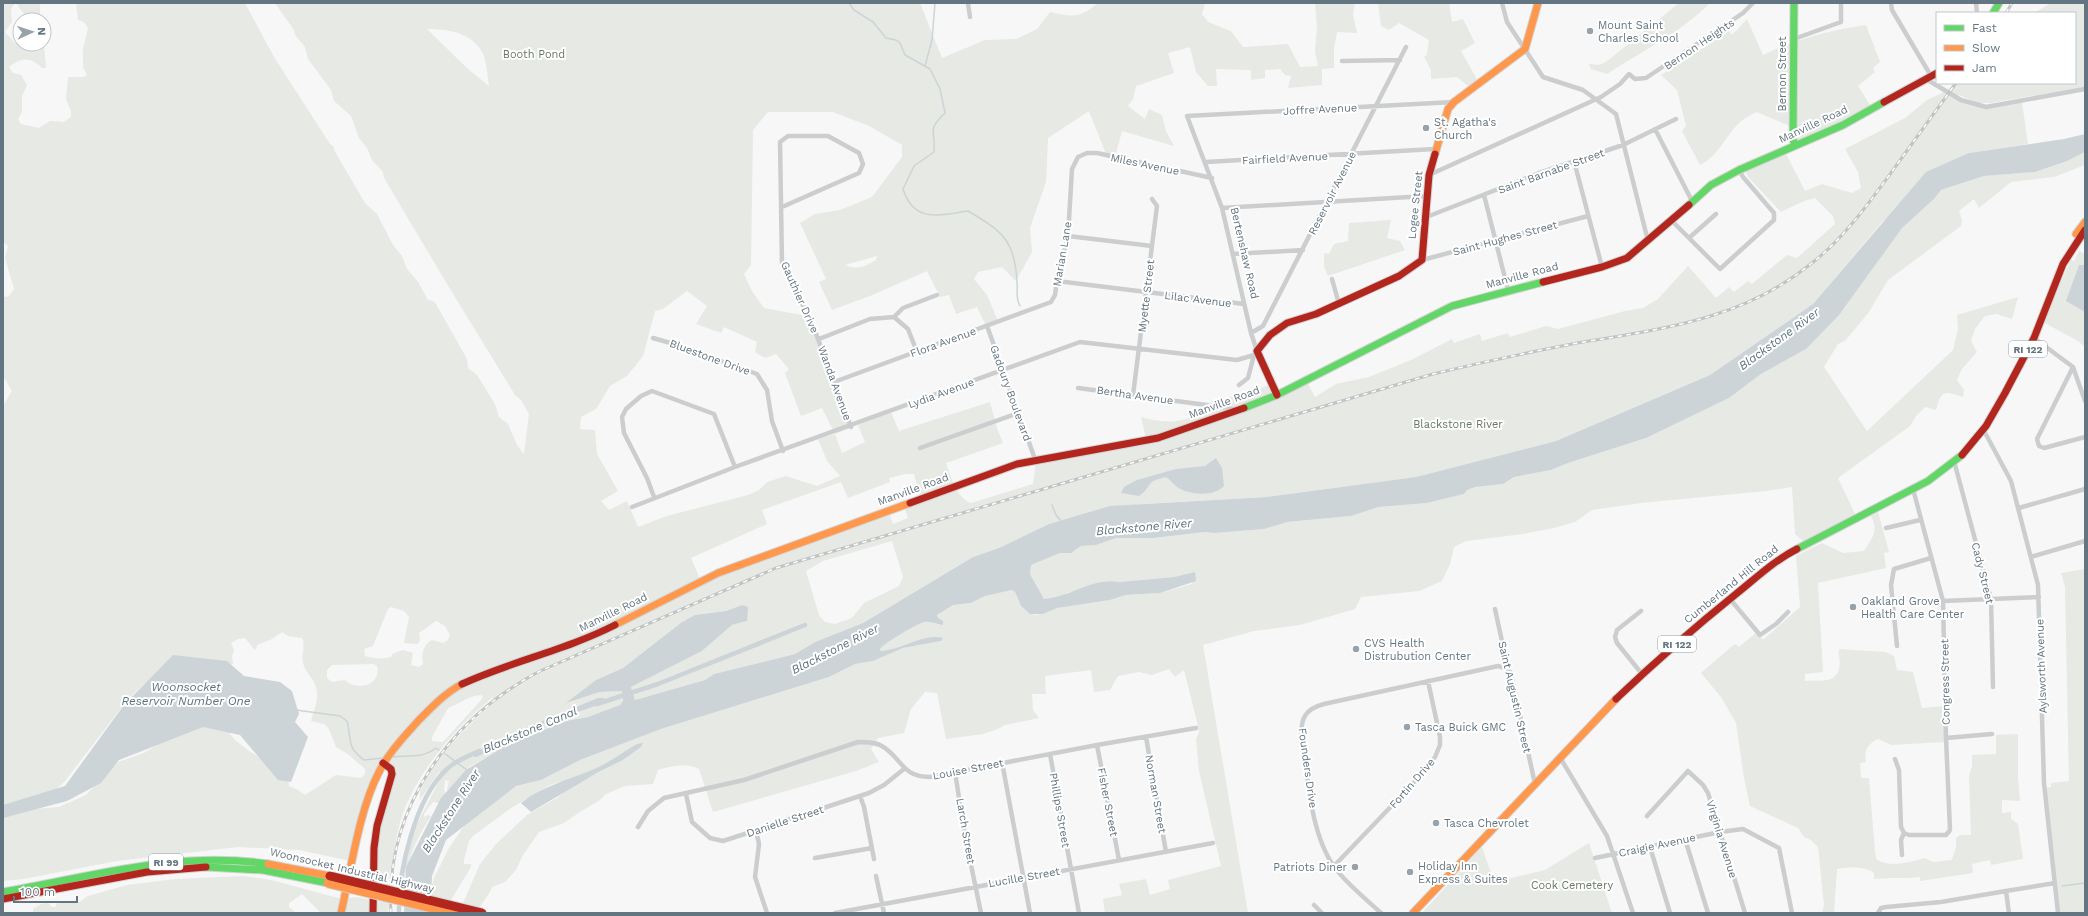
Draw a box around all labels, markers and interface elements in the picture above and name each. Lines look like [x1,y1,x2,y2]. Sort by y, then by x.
north arrow [12,12,52,52]
legend [1936,12,2076,84]
street label: Bernon Heights [1662,16,1737,73]
place label: Mount Saint Charles School [1598,19,1680,45]
text: Fast [1972,21,1997,35]
marker: Mount Saint Charles School [1585,26,1595,36]
text: N [35,27,48,36]
street label: Bernon Street [1776,36,1789,112]
text: Slow [1972,41,2000,55]
park label: Booth Pond [503,48,565,61]
text: Jam [1972,61,1997,75]
street label: Joffre Avenue [1283,101,1357,118]
street label: Manville Road [1777,103,1850,146]
place label: St. Agatha's Church [1434,116,1497,142]
marker: St. Agatha's Church [1421,123,1431,133]
street label: Saint Barnabe Street [1496,146,1606,197]
street label: Reservoir Avenue [1306,149,1359,237]
street label: Fairfield Avenue [1242,150,1328,167]
street label: Miles Avenue [1109,151,1181,178]
street label: Logee Street [1405,170,1426,240]
street label: Bertenshaw Road [1228,206,1261,300]
street label: Saint Hughes Street [1451,218,1559,259]
street label: Marian Lane [1050,221,1075,288]
street label: Gauthier Drive [778,259,821,335]
street label: Myette Street [1136,259,1157,333]
street label: Manville Road [1484,260,1560,291]
street label: Lilac Avenue [1164,289,1232,310]
water label: Blackstone River [1736,304,1823,373]
street label: Flora Avenue [908,325,978,360]
street label: Bluestone Drive [668,337,752,378]
road number: RI 122 [2009,341,2047,357]
street label: Gadoury Boulevard [987,343,1034,443]
street label: Wanda Avenue [815,344,854,422]
street label: Lydia Avenue [906,376,976,411]
street label: Bertha Avenue [1096,384,1174,407]
street label: Manville Road [1187,384,1261,421]
park label: Blackstone River [1413,418,1503,431]
street label: Manville Road [876,471,950,508]
water label: Blackstone River [1096,516,1194,538]
street label: Cady Street [1969,541,1997,606]
street label: Cumberland Hill Road [1682,542,1781,626]
street label: Manville Road [577,590,650,635]
place label: Oakland Grove Health Care Center [1861,595,1965,621]
marker: Oakland Grove Health Care Center [1848,602,1858,612]
street label: Aylsworth Avenue [2033,618,2050,714]
water label: Blackstone River [789,620,882,677]
road number: RI 122 [1658,636,1696,652]
place label: CVS Health Distrubution Center [1364,637,1471,663]
street label: Congress Street [1938,639,1953,725]
street label: Saint Augustin Street [1495,640,1534,755]
marker: CVS Health Distrubution Center [1351,644,1361,654]
water label: Woonsocket Reservoir Number One [121,680,251,708]
water label: Blackstone Canal [481,704,580,756]
place label: Tasca Buick GMC [1415,721,1507,734]
marker: Tasca Buick GMC [1402,722,1412,732]
street label: Founders Drive [1295,727,1320,809]
street label: Norman Street [1142,754,1169,835]
street label: Louise Street [932,756,1005,783]
street label: Fortin Drive [1387,756,1438,811]
water label: Blackstone River [419,766,484,855]
street label: Fisher Street [1094,767,1121,838]
street label: Phillips Street [1047,772,1073,849]
street label: Larch Street [953,797,978,866]
street label: Virginia Avenue [1703,799,1740,880]
street label: Danielle Street [745,803,826,840]
place label: Tasca Chevrolet [1444,817,1529,830]
marker: Tasca Chevrolet [1431,818,1441,828]
street label: Craigie Avenue [1617,831,1697,860]
street label: Woonsocket Industrial Highway [269,845,436,896]
road number: RI 99 [149,854,183,870]
place label: Holiday Inn Express & Suites [1418,860,1508,886]
place label: Patriots Diner [1273,861,1348,874]
marker: Patriots Diner [1350,862,1360,872]
street label: Lucille Street [987,865,1061,890]
marker: Holiday Inn Express & Suites [1405,867,1415,877]
scale bar [14,878,77,904]
park label: Cook Cemetery [1531,879,1613,892]
text: 100 m [20,885,55,899]

